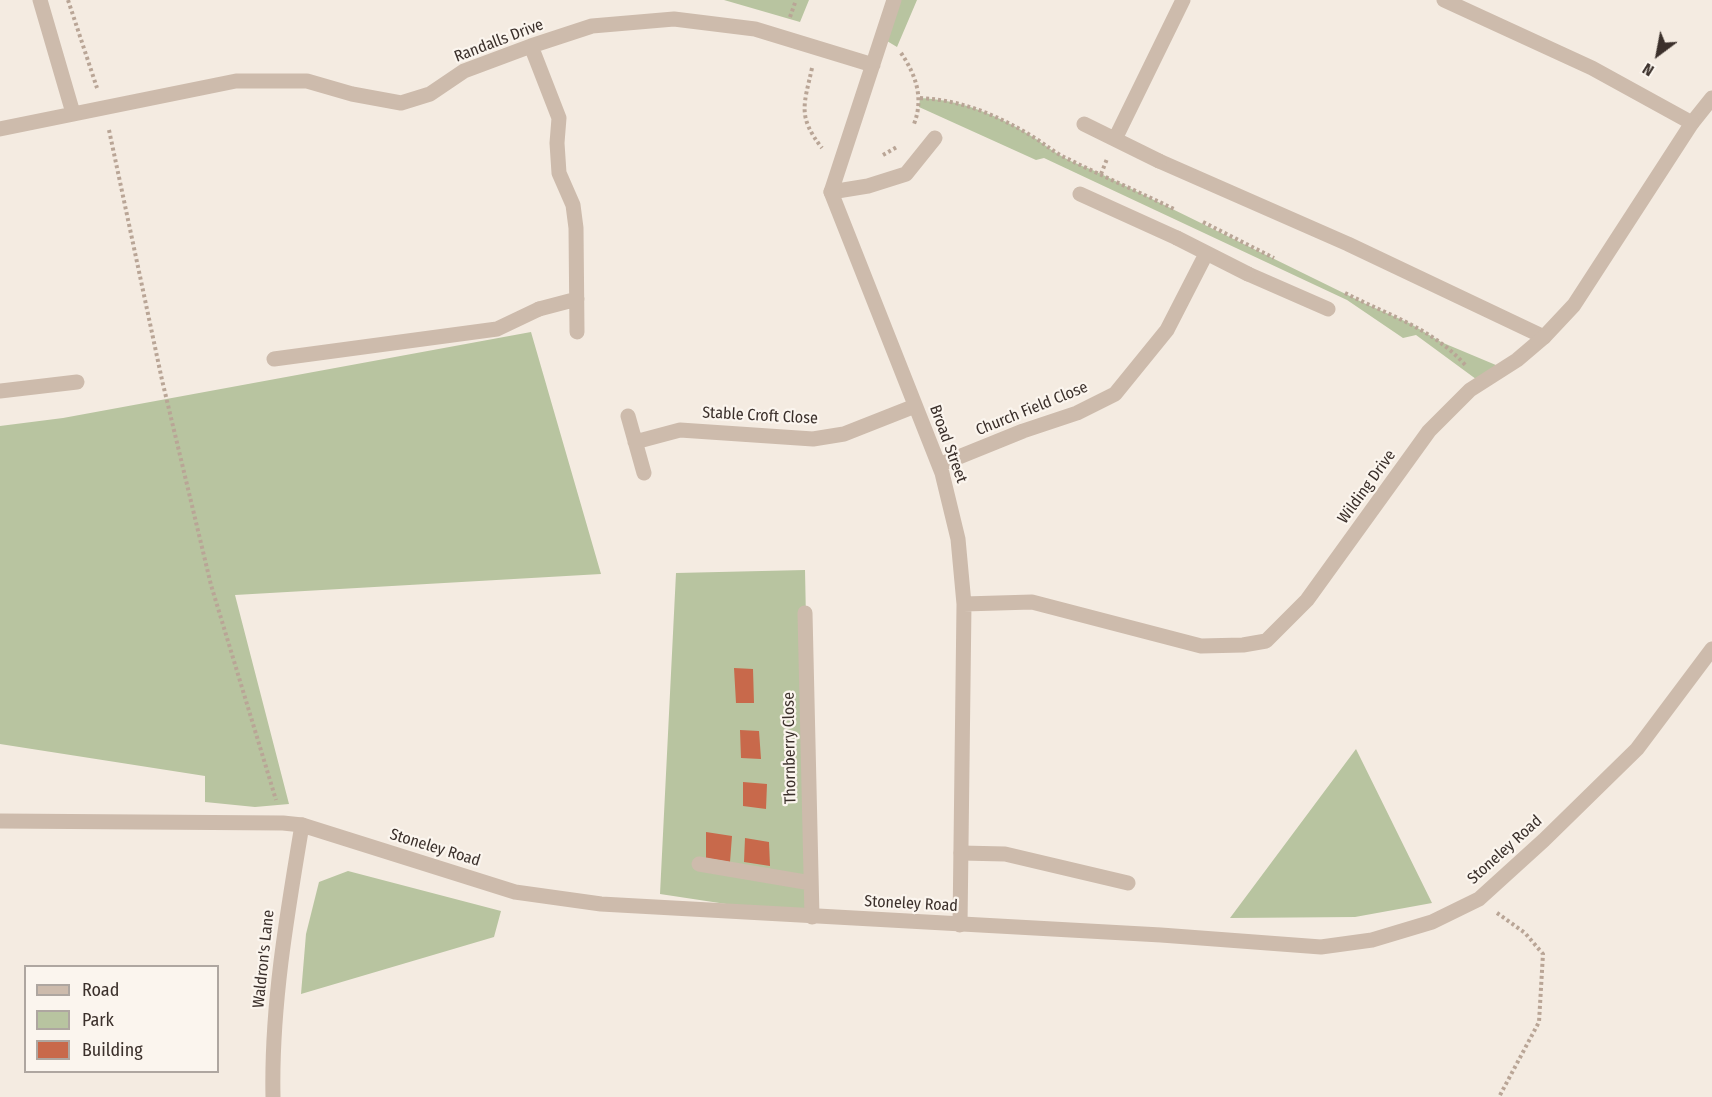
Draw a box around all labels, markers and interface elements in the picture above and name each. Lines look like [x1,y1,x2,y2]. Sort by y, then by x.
street label: Randalls Drive [452,15,546,67]
north arrow [1628,24,1688,84]
text: N [1639,59,1657,80]
street label: Church Field Close [973,378,1091,440]
street label: Broad Street [925,402,971,486]
street label: Stable Croft Close [702,403,818,429]
street label: Wilding Drive [1334,446,1400,528]
street label: Thornberry Close [779,692,801,804]
street label: Stoneley Road [1464,812,1546,888]
street label: Stoneley Road [387,825,483,871]
street label: Stoneley Road [864,892,958,916]
street label: Waldron's Lane [249,909,279,1009]
legend [24,965,219,1073]
text: Road [82,979,119,1001]
text: Park [82,1009,114,1031]
text: Building [82,1039,143,1061]

